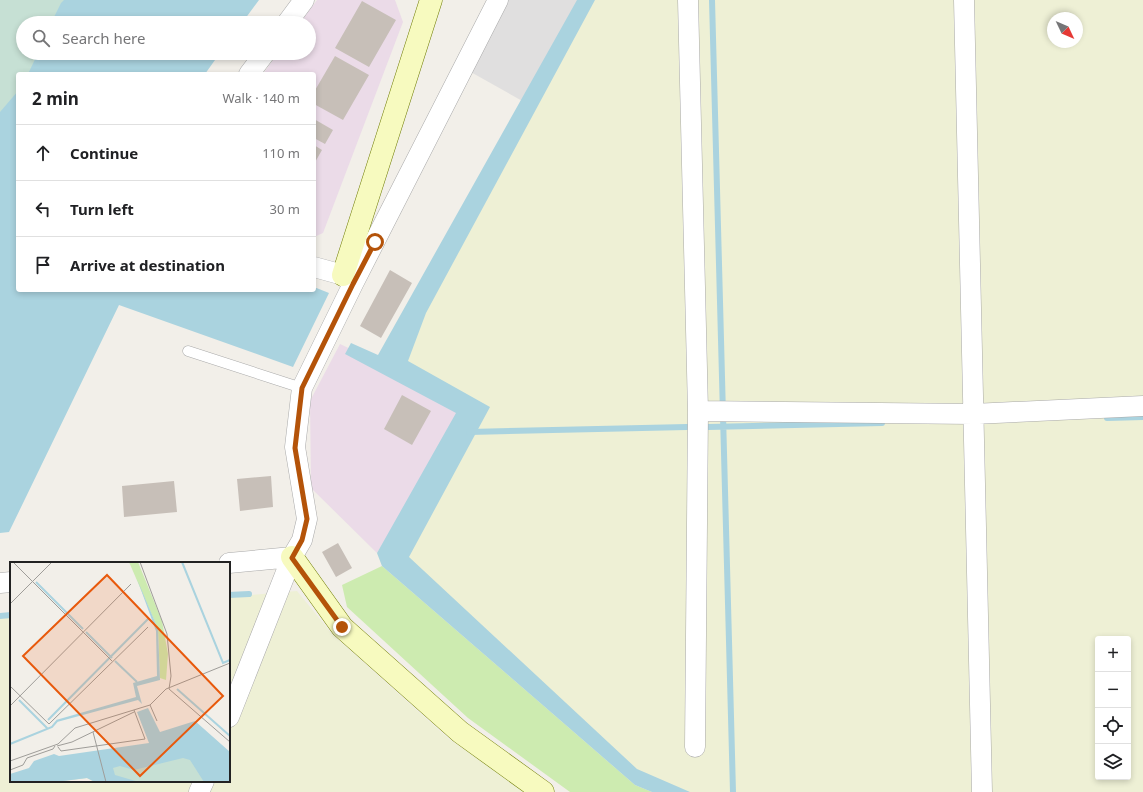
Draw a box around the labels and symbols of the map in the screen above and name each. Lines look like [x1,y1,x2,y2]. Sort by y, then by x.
north arrow [1047,12,1083,48]
route start [366,233,384,251]
inset map [10,562,230,782]
route end [333,618,351,636]

